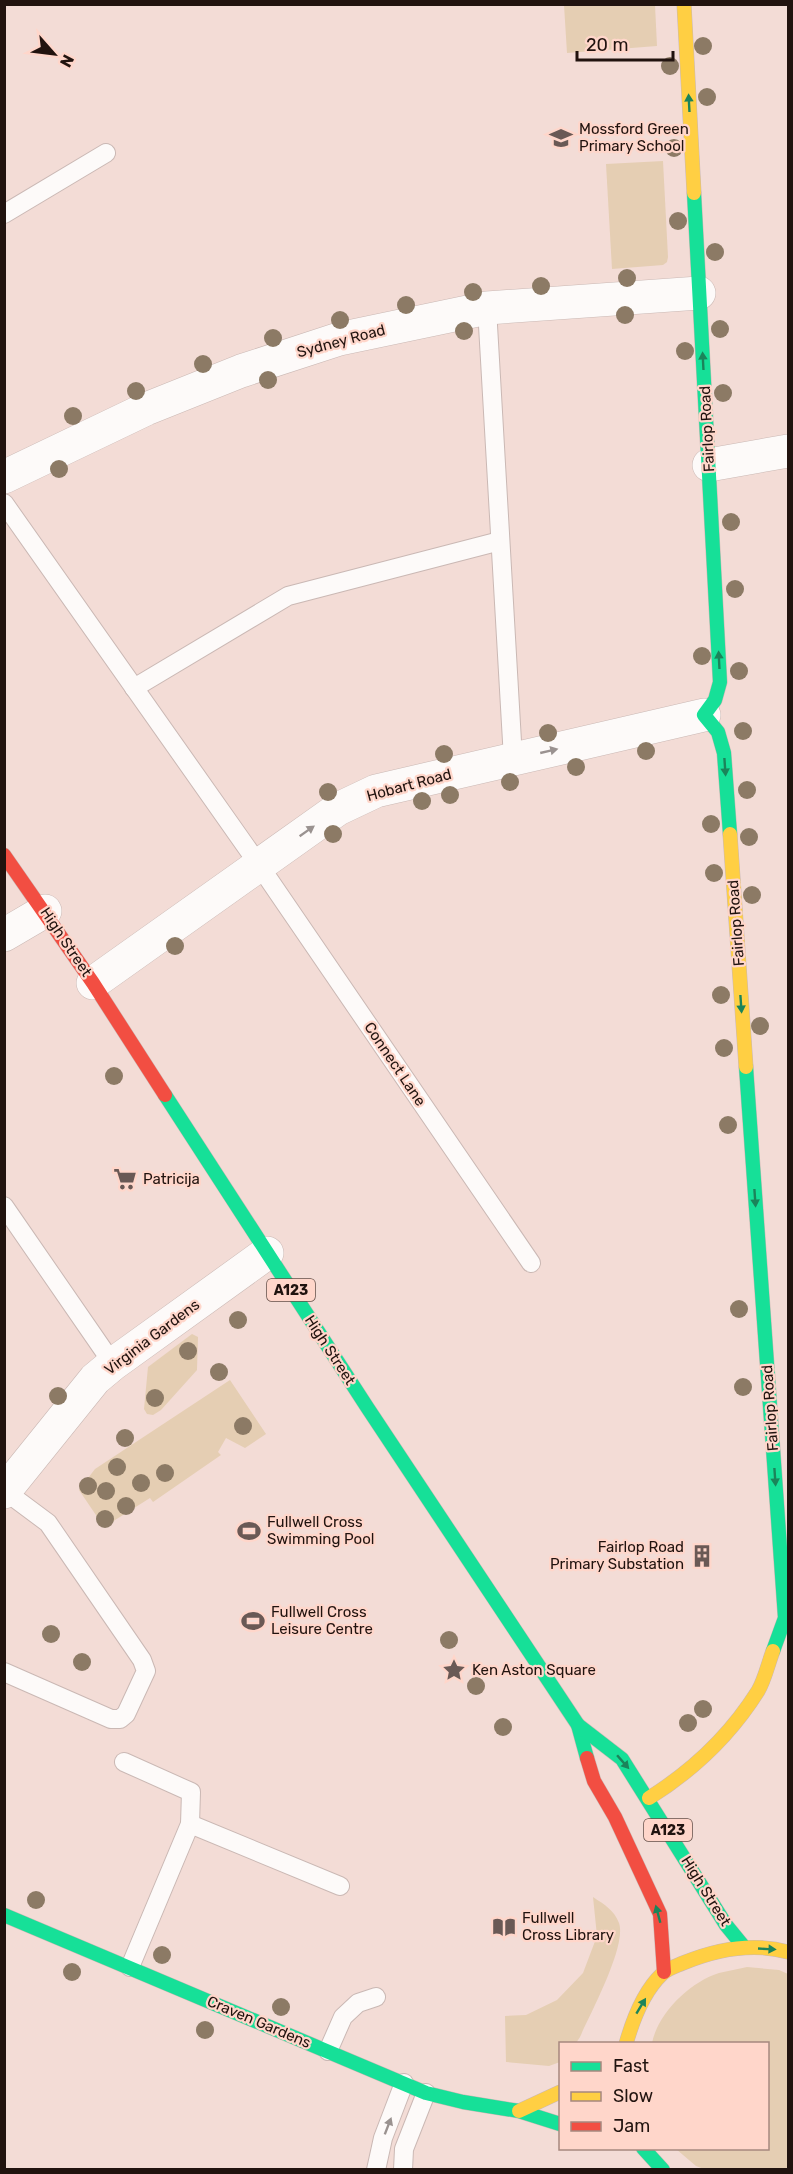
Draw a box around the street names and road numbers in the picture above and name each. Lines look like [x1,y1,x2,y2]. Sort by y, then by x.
street label: Sydney Road [295,321,387,361]
street label: Fairlop Road [696,385,718,473]
street label: Hobart Road [364,765,454,805]
street label: Fairlop Road [724,879,748,967]
street label: High Street [36,904,96,980]
street label: Connect Lane [360,1019,430,1109]
road number: A123 [267,1279,315,1301]
street label: Virginia Gardens [101,1295,203,1379]
street label: High Street [301,1312,359,1388]
street label: Fairlop Road [758,1364,782,1452]
road number: A123 [644,1819,692,1841]
street label: High Street [677,1853,735,1930]
street label: Craven Gardens [204,1992,314,2052]

